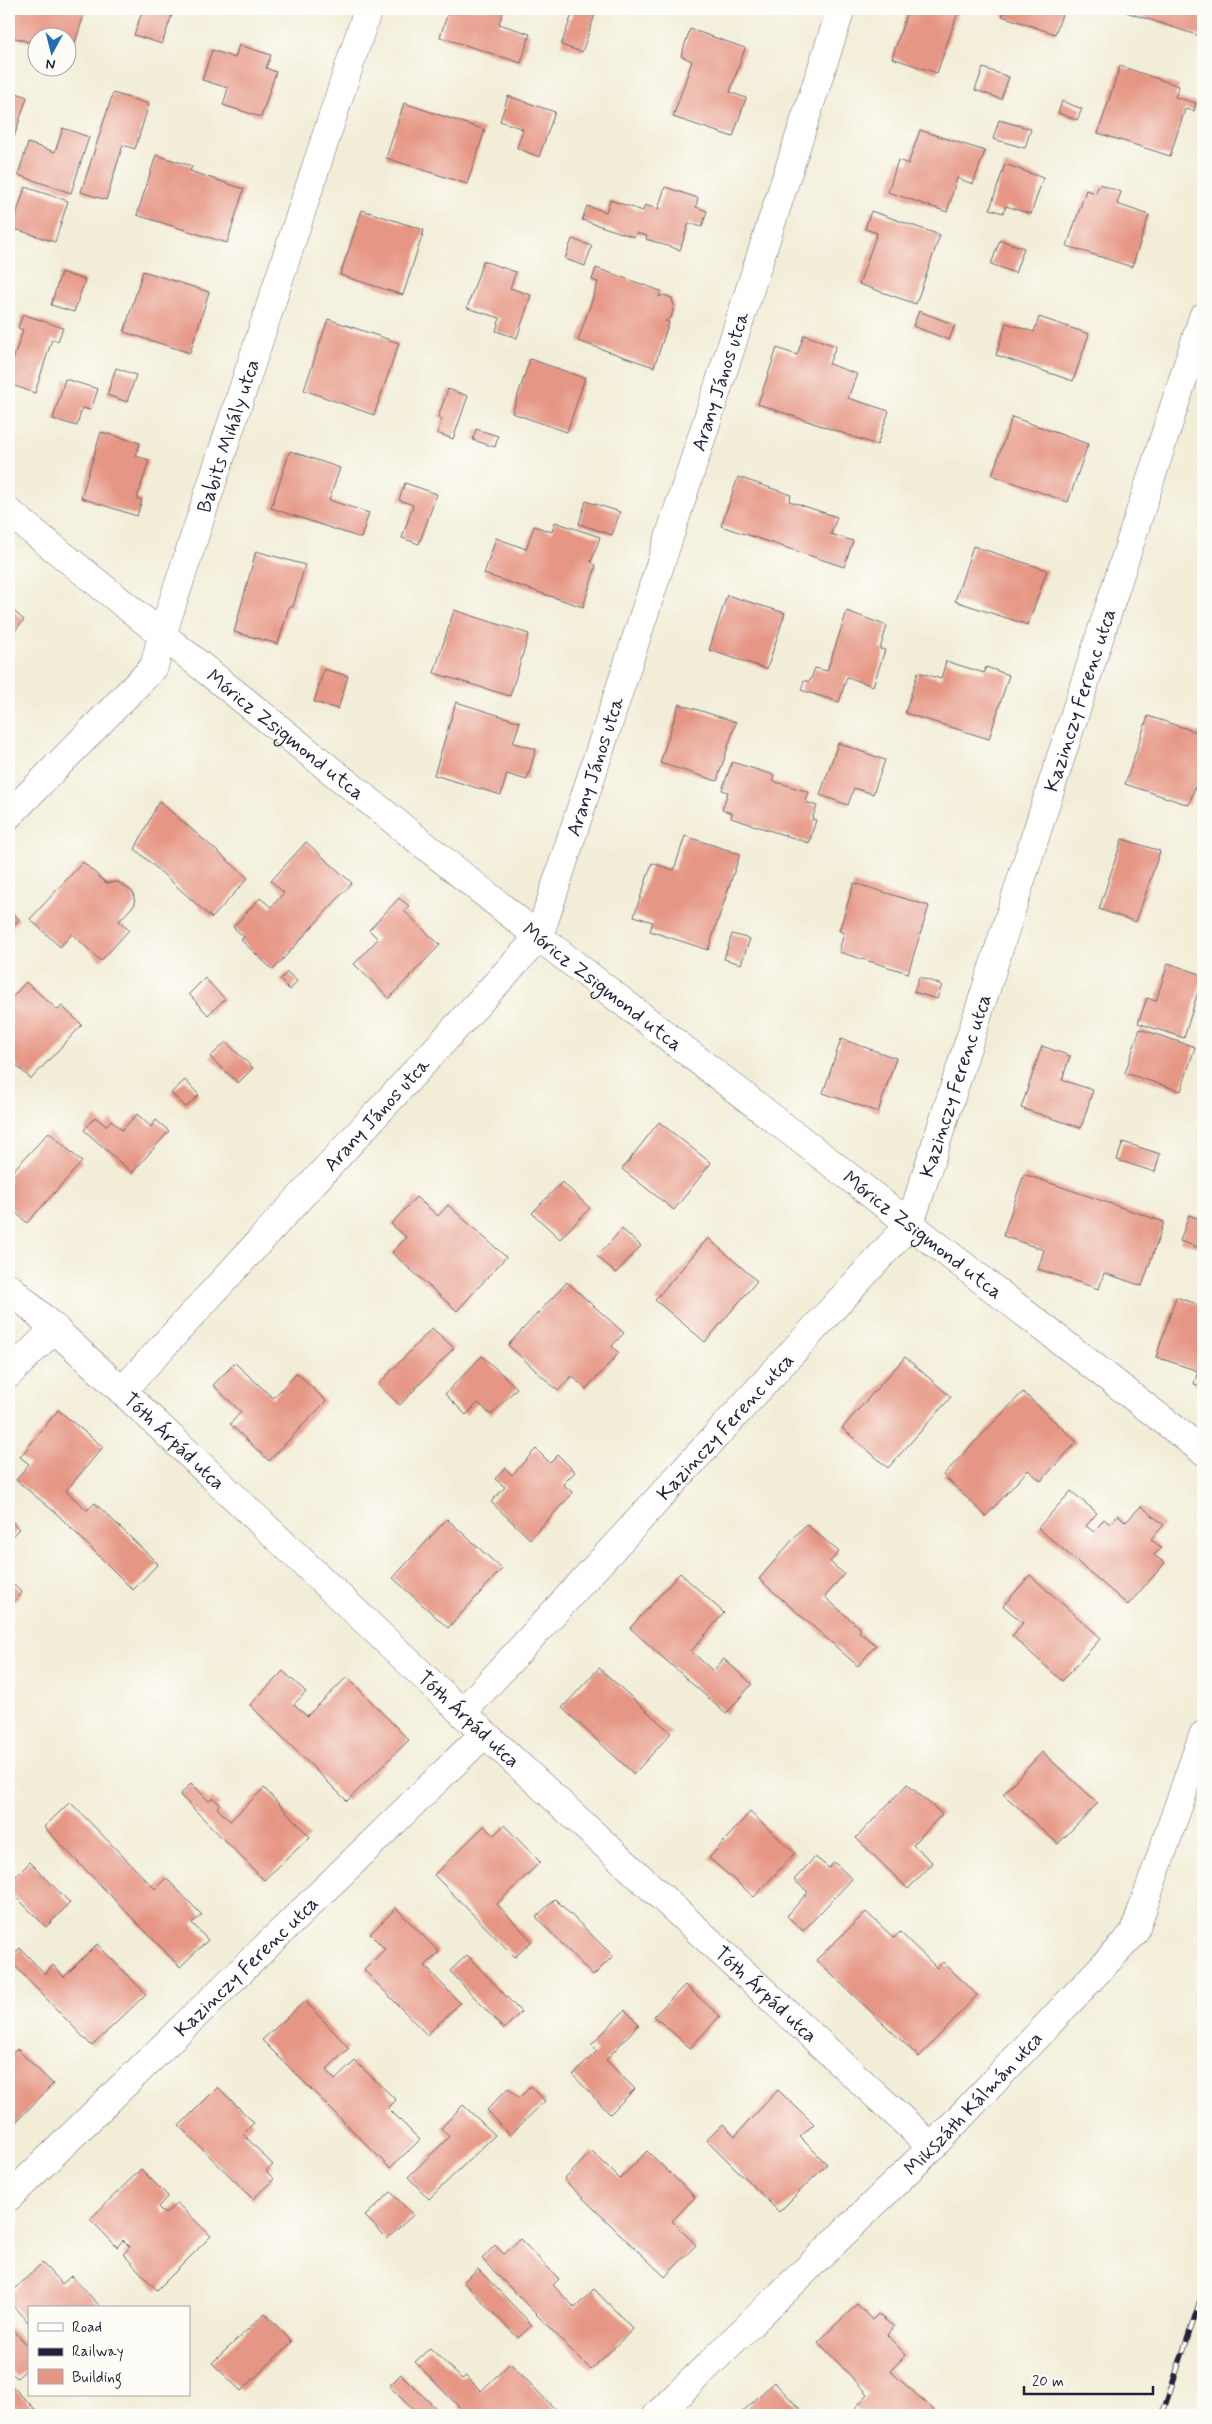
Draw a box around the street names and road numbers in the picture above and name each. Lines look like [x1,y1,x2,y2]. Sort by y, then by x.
street label: Arany János utca [686,307,757,455]
street label: Babits Mihály utca [191,356,267,516]
street label: Kazinczy Ferenc utca [1038,605,1123,796]
street label: Móricz Zsigmond utca [200,664,370,807]
street label: Arany János utca [561,692,632,840]
street label: Móricz Zsigmond utca [516,917,687,1058]
street label: Kazinczy Ferenc utca [914,991,999,1181]
street label: Arany János utca [318,1052,437,1178]
street label: Móricz Zsigmond utca [837,1165,1008,1306]
street label: Kazinczy Ferenc utca [651,1348,800,1507]
street label: Tóth Árpád utca [117,1387,230,1497]
street label: Tóth Árpád utca [411,1665,525,1774]
street label: Kazinczy Ferenc utca [169,1891,325,2043]
street label: Tóth Árpád utca [708,1941,823,2049]
street label: Mikszáth Kálmán utca [899,2026,1049,2182]

